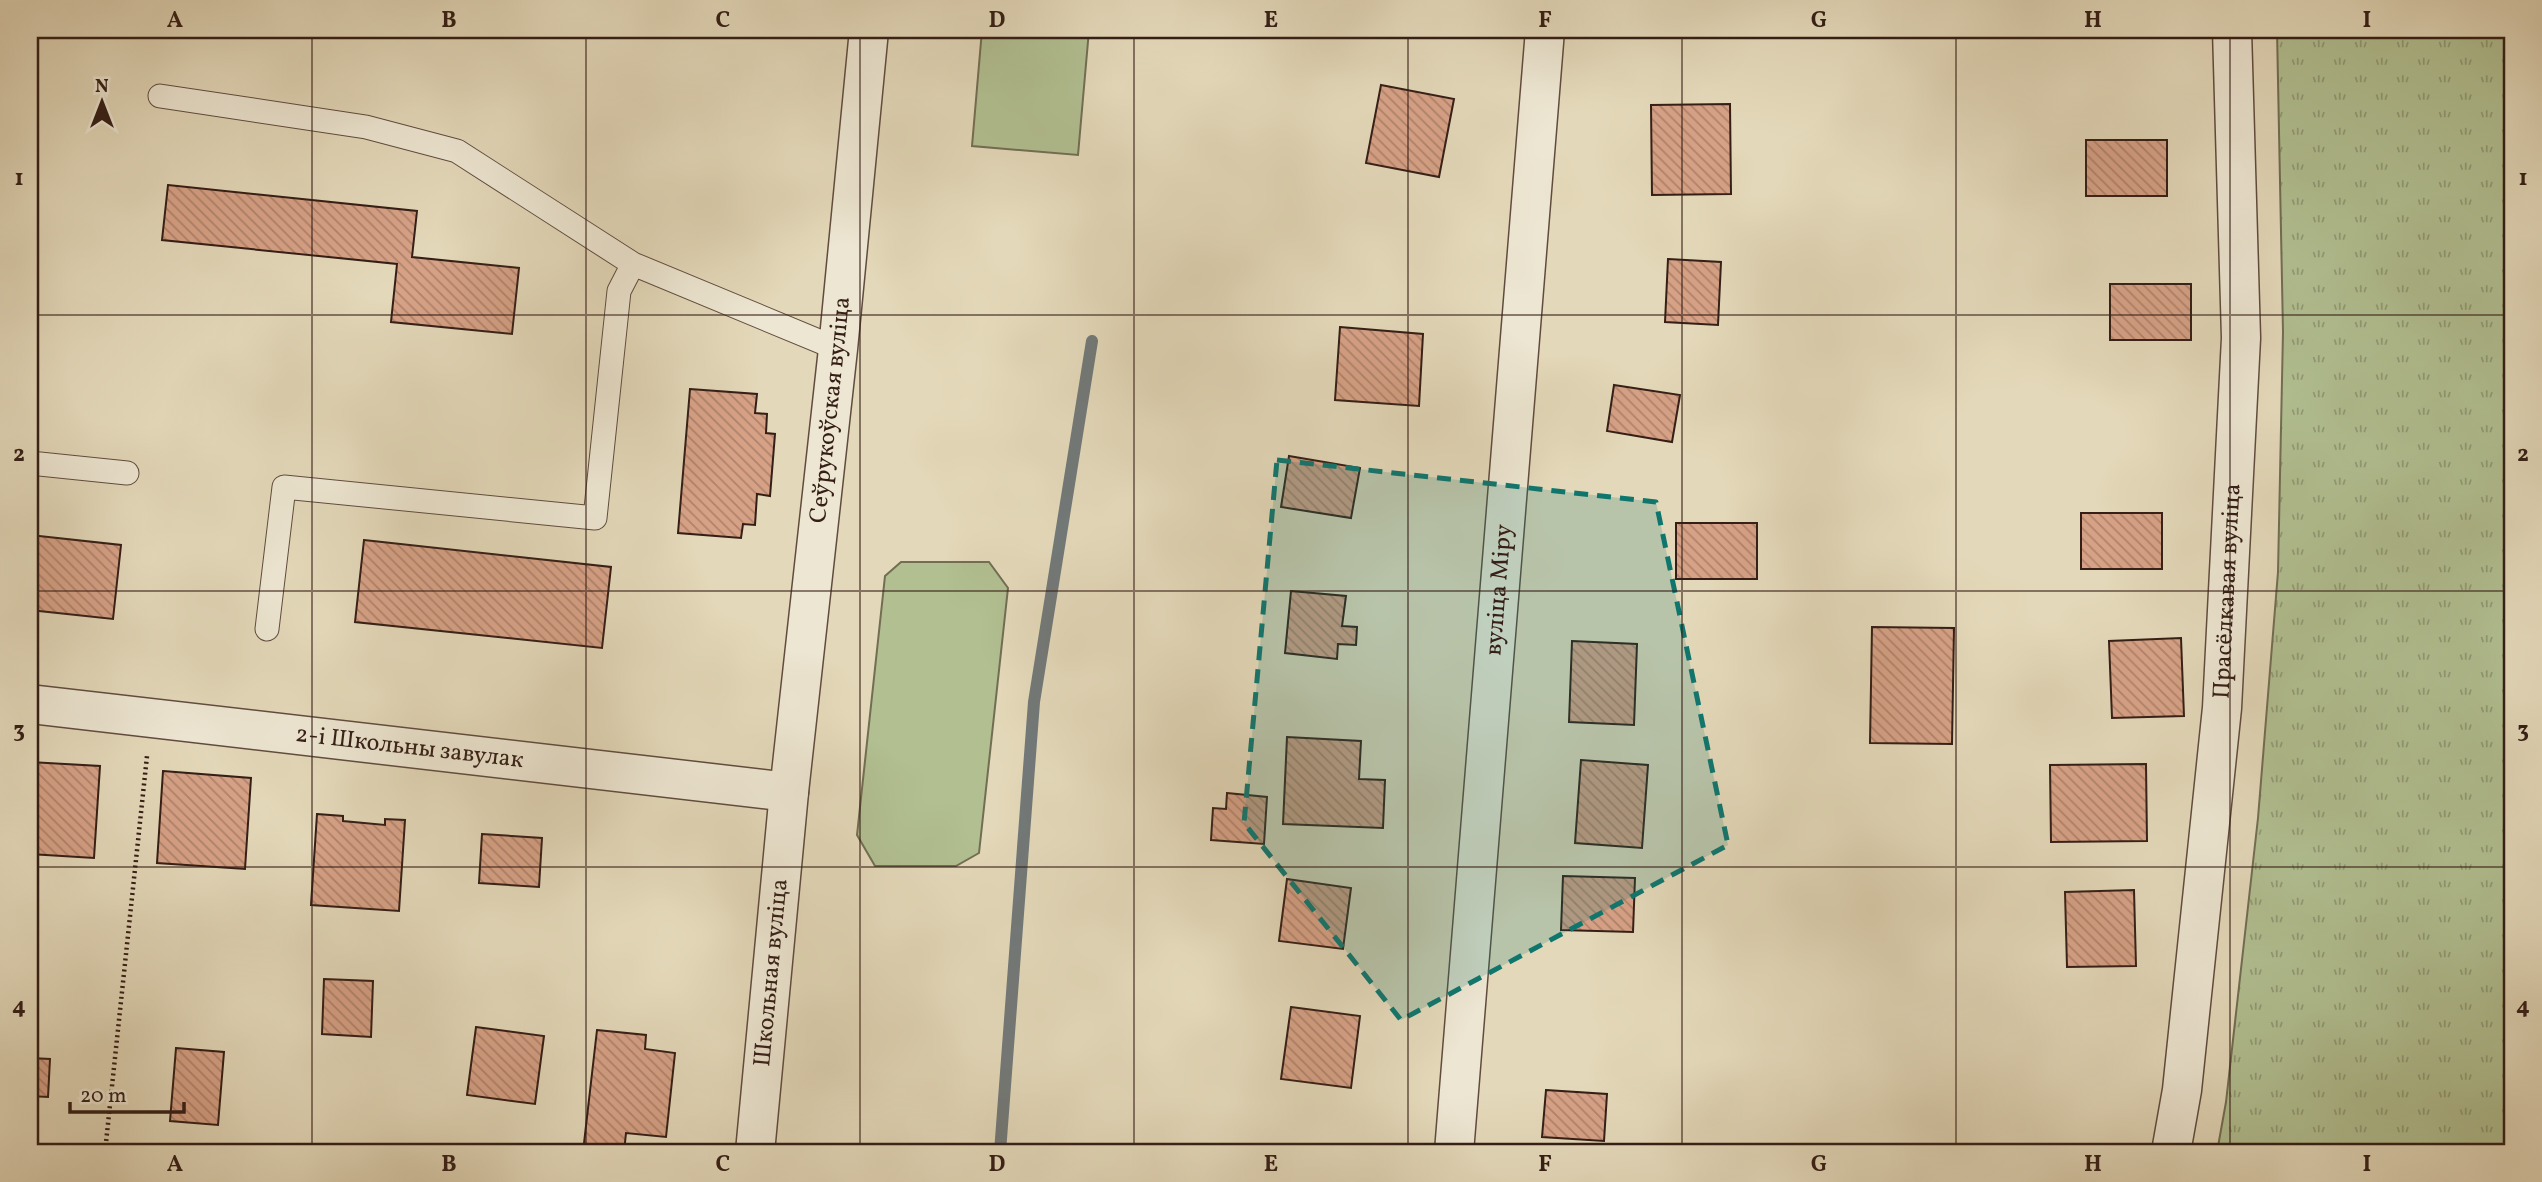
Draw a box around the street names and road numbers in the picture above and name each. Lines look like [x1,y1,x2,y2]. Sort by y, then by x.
street label: Сеўрукоўская вуліца [802,295,860,525]
street label: Прасёлкавая вуліца [2205,483,2251,700]
street label: вуліца Міру [1477,523,1522,657]
street label: 2-і Школьны завулак [294,718,526,778]
street label: Школьная вуліца [746,877,798,1068]

